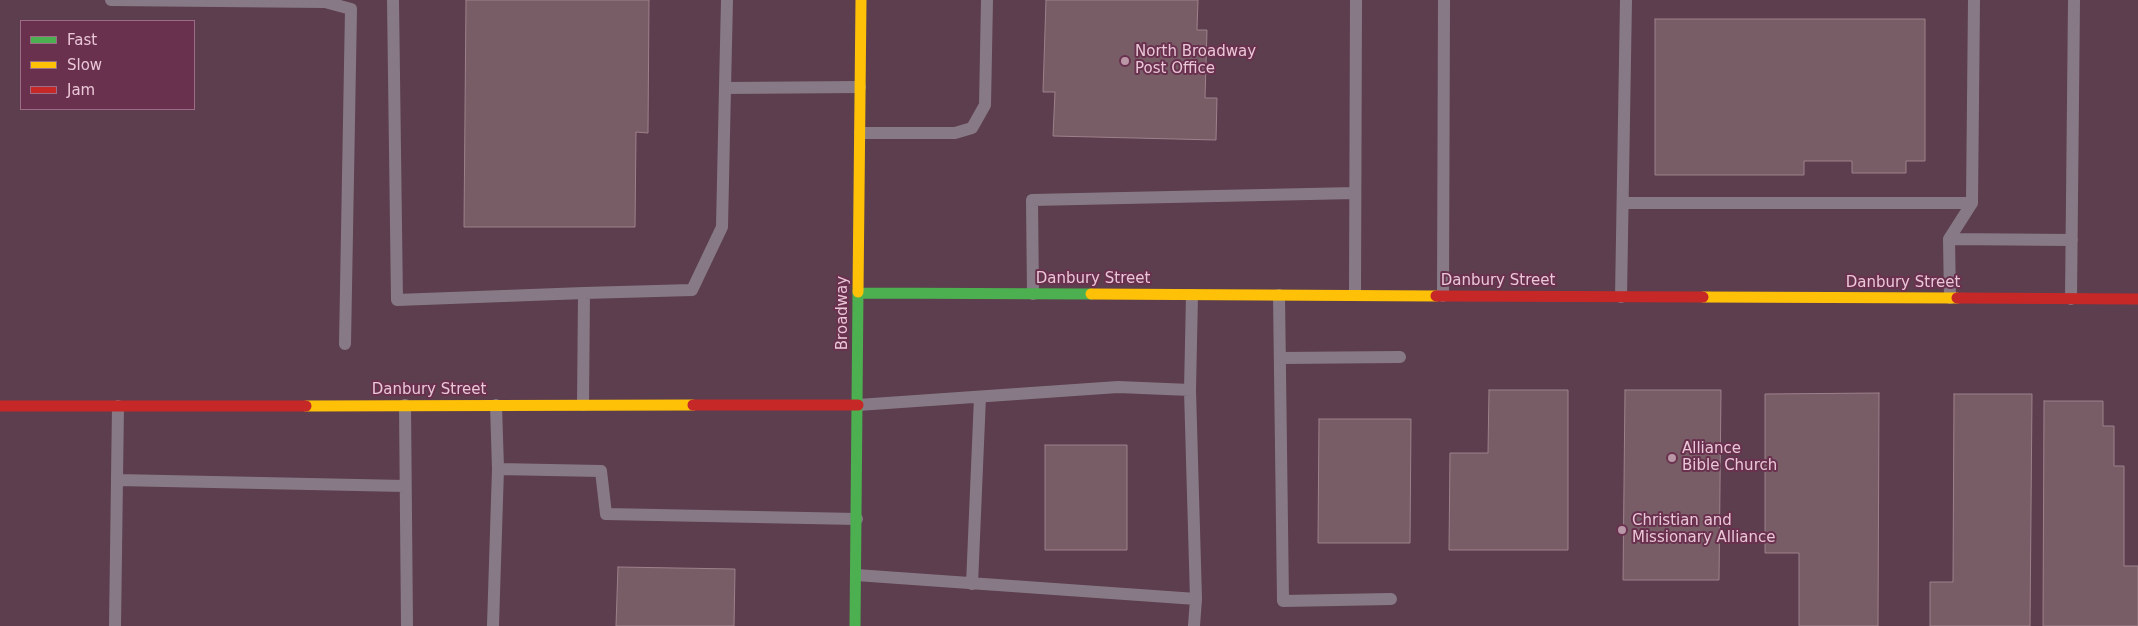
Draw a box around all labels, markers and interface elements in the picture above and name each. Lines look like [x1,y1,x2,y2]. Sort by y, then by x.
legend [20,20,195,110]
text: Fast [67,31,97,49]
place label: North Broadway Post Office [1135,43,1256,78]
marker: North Broadway Post Office [1119,55,1131,67]
text: Slow [67,56,102,74]
text: Jam [67,81,95,99]
street label: Danbury Street [1036,270,1150,288]
street label: Danbury Street [1441,272,1555,290]
street label: Danbury Street [1846,274,1960,292]
street label: Broadway [834,276,852,350]
street label: Danbury Street [372,381,486,399]
place label: Alliance Bible Church [1682,440,1777,475]
marker: Alliance Bible Church [1666,452,1678,464]
place label: Christian and Missionary Alliance [1632,512,1776,547]
marker: Christian and Missionary Alliance [1616,524,1628,536]

